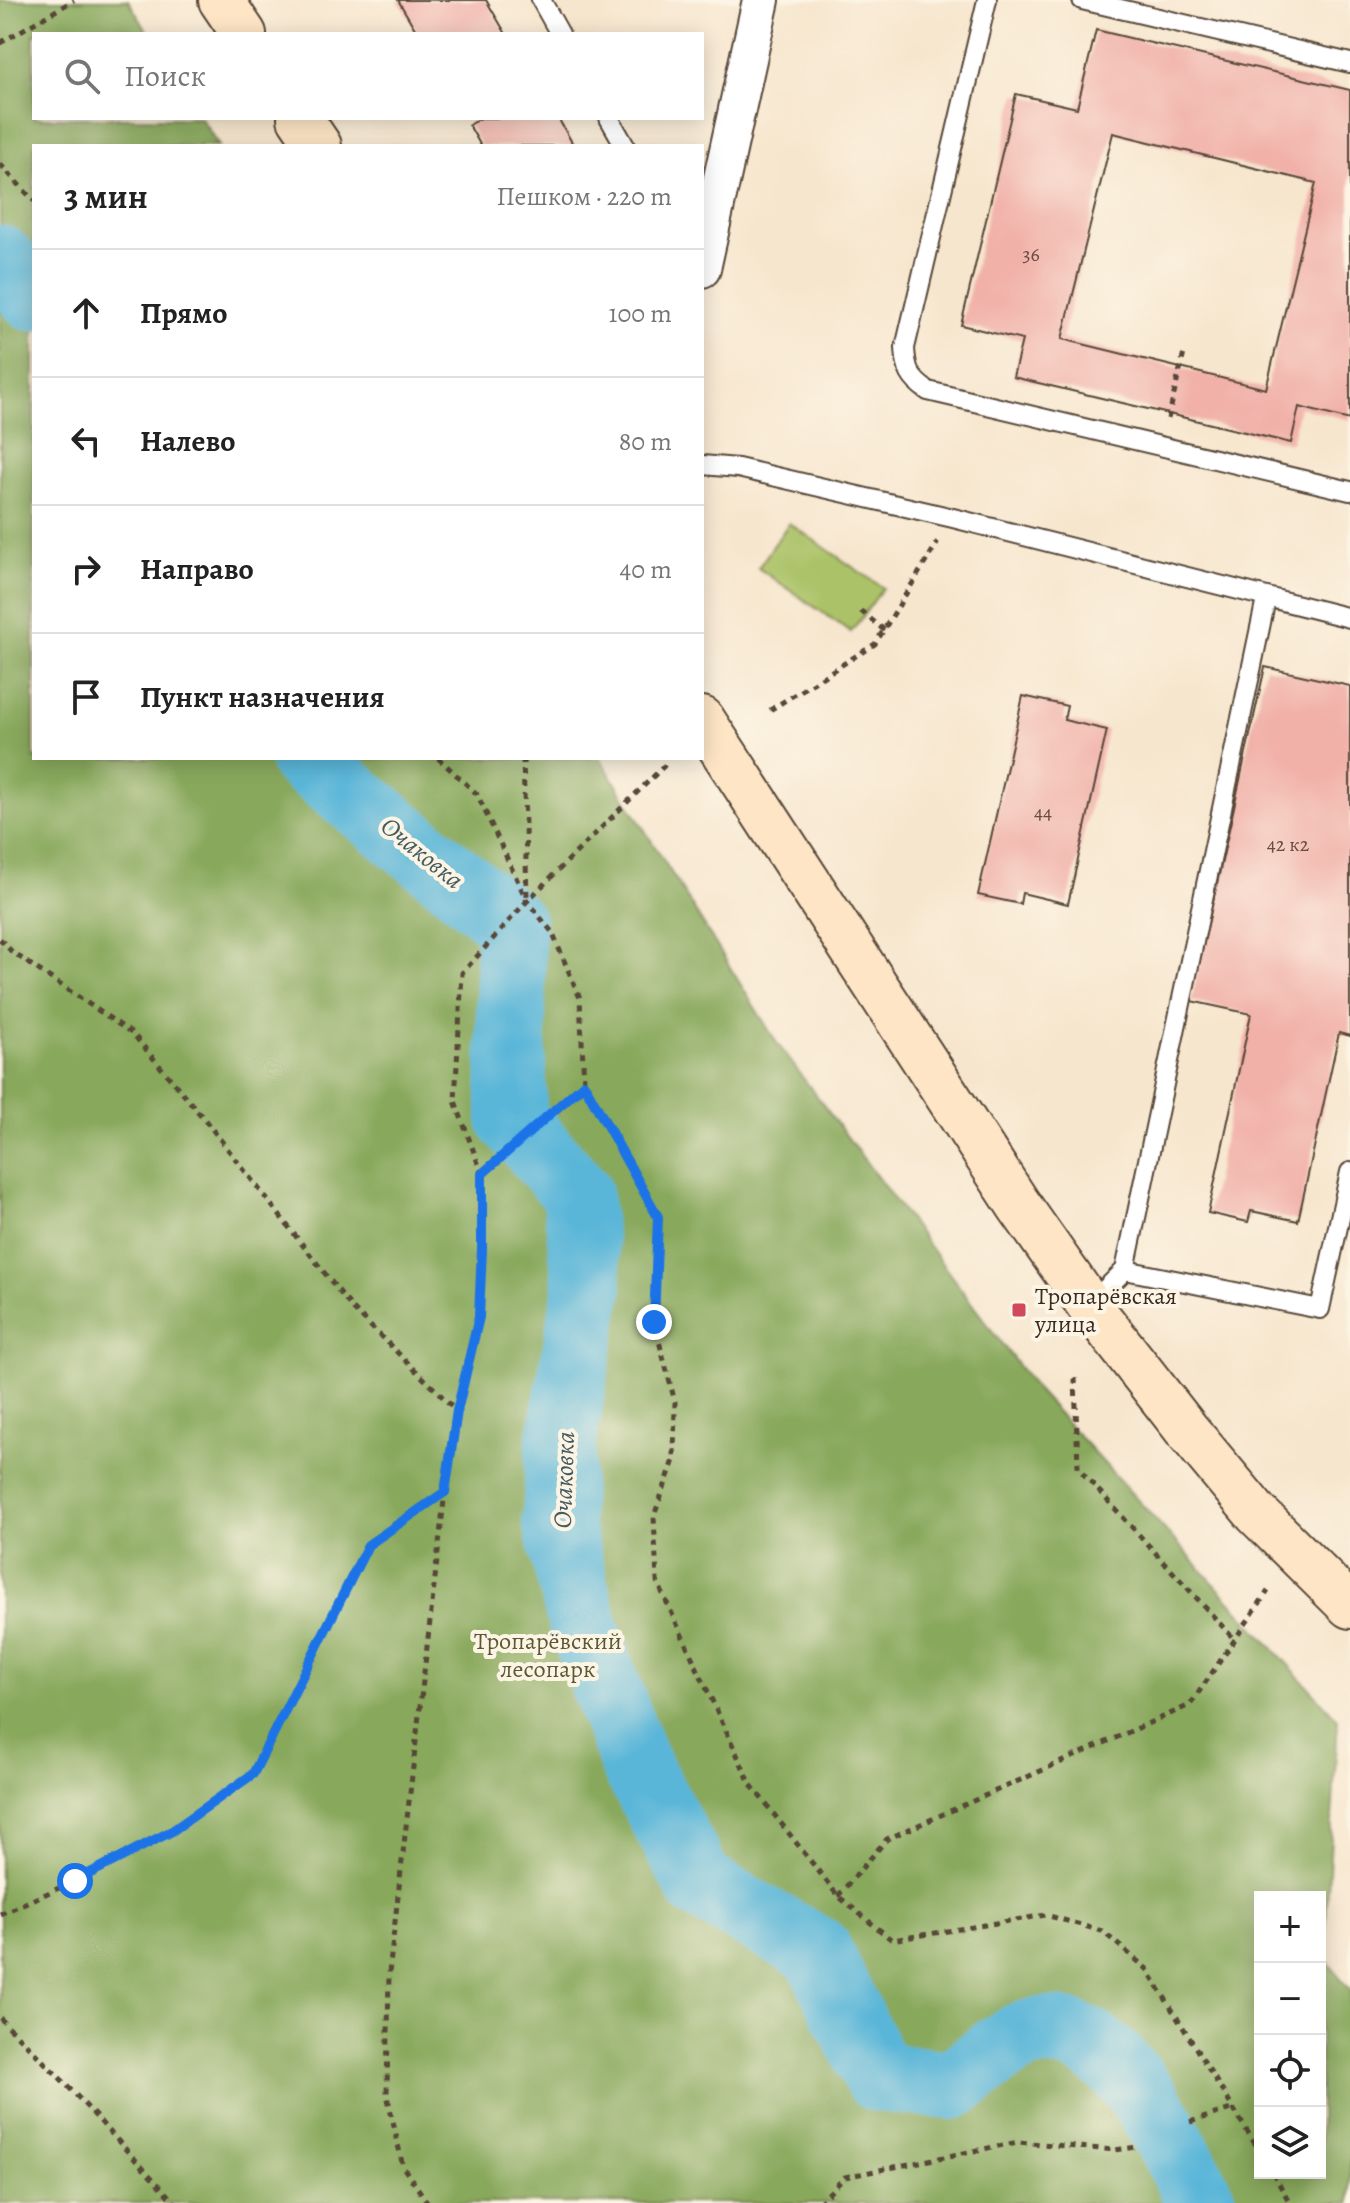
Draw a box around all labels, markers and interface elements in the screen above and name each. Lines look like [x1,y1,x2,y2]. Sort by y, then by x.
search box [32,32,704,120]
icon: search [60,54,104,98]
text: Поиск [124,56,206,96]
text: 3 мин [64,173,148,220]
text: Пешком · 220 m [497,179,672,214]
house number: 36 [1022,241,1040,268]
icon: ahead [64,291,108,335]
text: Прямо [140,293,227,333]
text: 100 m [609,296,672,331]
icon: left [64,419,108,463]
text: Налево [140,421,235,461]
text: 80 m [619,424,672,459]
icon: right [64,547,108,591]
text: Направо [140,549,254,589]
text: 40 m [620,552,672,587]
icon: arrive [64,675,108,719]
text: Пункт назначения [140,677,385,717]
house number: 44 [1034,799,1052,826]
water label: Очаковка [373,809,471,897]
house number: 42 к2 [1267,831,1310,858]
place label: Тропарёвская улица [1034,1280,1177,1340]
marker: Тропарёвская улица [1010,1301,1028,1319]
route end [636,1304,672,1340]
water label: Очаковка [545,1431,583,1529]
park label: Тропарёвский лесопарк [474,1625,622,1685]
route start [57,1863,93,1899]
map controls [1254,1891,1326,2179]
button: + [1254,1891,1326,1963]
button: − [1254,1963,1326,2035]
button: locate [1254,2035,1326,2107]
button: layers [1254,2107,1326,2179]

